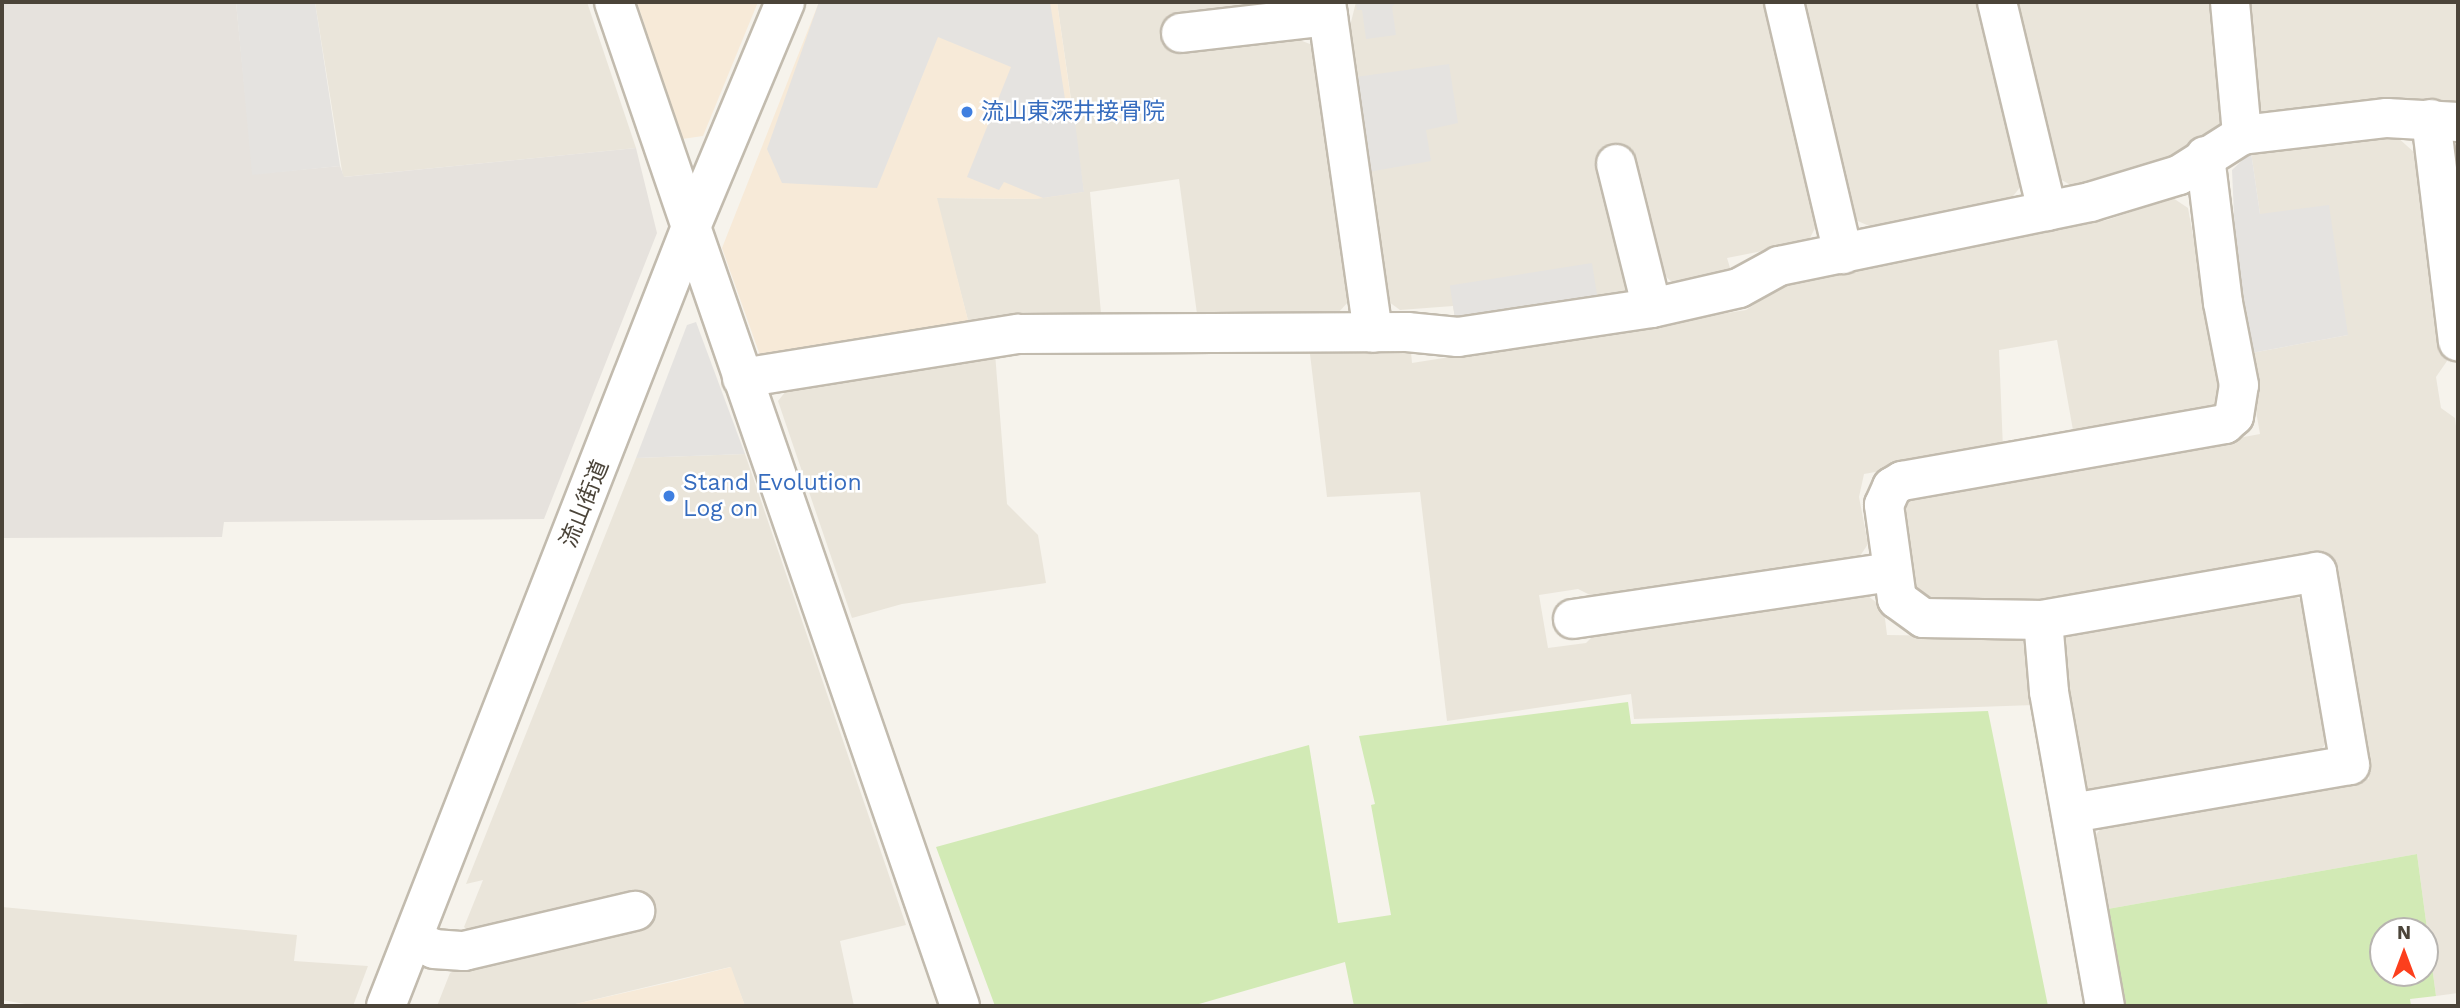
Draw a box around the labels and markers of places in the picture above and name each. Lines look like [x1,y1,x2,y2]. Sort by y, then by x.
place label: 流山東深井接骨院 [981,98,1165,126]
marker: 流山東深井接骨院 [959,104,975,120]
place label: Stand Evolution Log on [683,469,862,523]
marker: Stand Evolution Log on [661,488,677,504]

